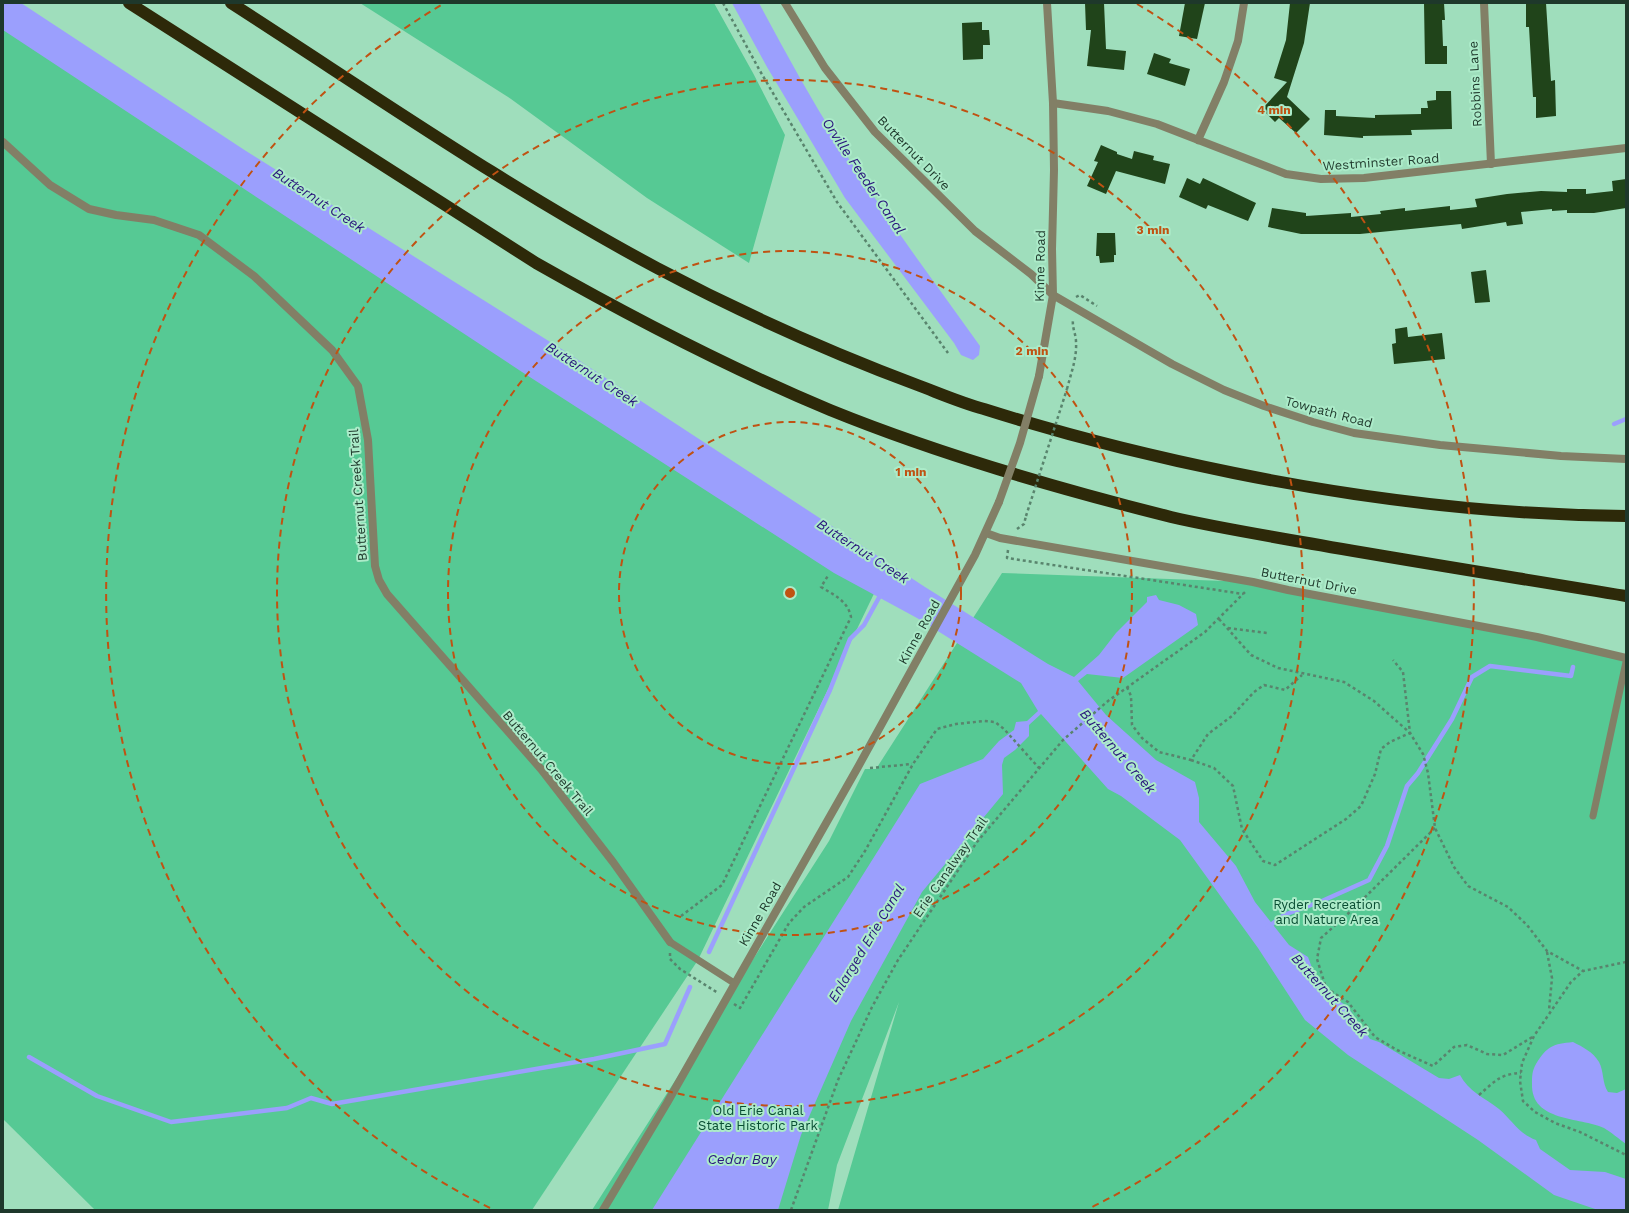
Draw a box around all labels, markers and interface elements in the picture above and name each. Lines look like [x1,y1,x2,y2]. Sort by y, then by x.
street label: Robbins Lane [1465,41,1485,127]
text: 4 min [1257,103,1291,117]
street label: Butternut Drive [875,113,953,193]
water label: Orville Feeder Canal [819,115,909,237]
street label: Westminster Road [1322,150,1440,174]
water label: Butternut Creek [270,164,368,236]
text: 3 min [1137,223,1169,237]
street label: Kinne Road [1032,230,1048,302]
water label: Butternut Creek [543,338,641,410]
text: 2 min [1016,344,1048,358]
street label: Towpath Road [1284,393,1374,431]
street label: Butternut Creek Trail [346,428,370,562]
text: 1 min [896,465,926,479]
water label: Butternut Creek [814,515,912,587]
street label: Butternut Drive [1260,564,1358,598]
centre of rings [783,586,797,600]
street label: Kinne Road [895,597,943,667]
water label: Butternut Creek [1077,706,1159,797]
street label: Butternut Creek Trail [500,707,596,819]
street label: Erie Canalway Trail [910,814,990,920]
street label: Kinne Road [736,879,784,949]
water label: Enlarged Erie Canal [825,881,907,1005]
park label: Ryder Recreation and Nature Area [1273,897,1381,927]
water label: Butternut Creek [1288,950,1372,1040]
park label: Old Erie Canal State Historic Park [698,1103,819,1133]
water label: Cedar Bay [707,1151,777,1167]

